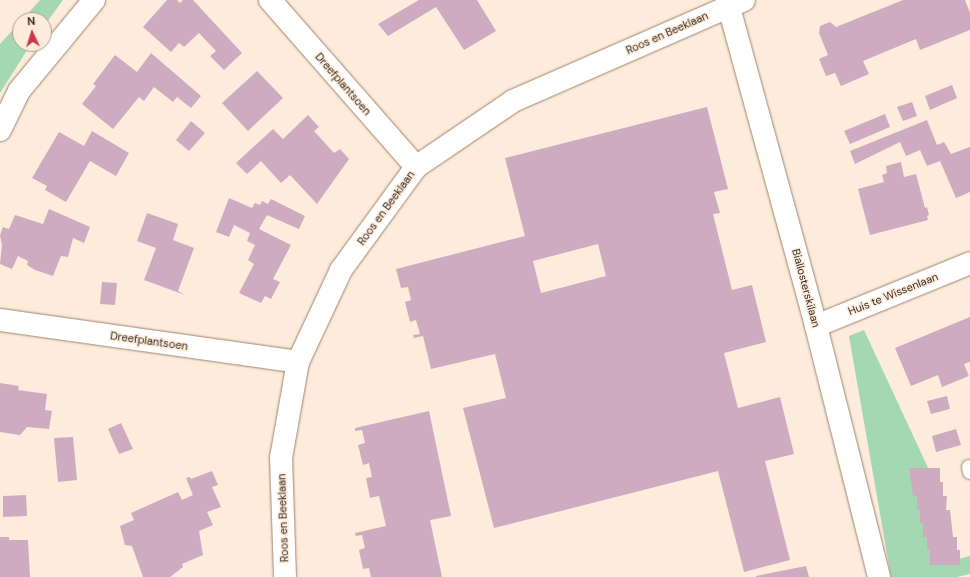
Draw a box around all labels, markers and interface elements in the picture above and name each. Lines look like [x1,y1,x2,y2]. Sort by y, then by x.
street label: Roos en Beeklaan [624,9,710,57]
north arrow [12,12,52,52]
text: N [27,14,36,28]
street label: Dreefplantsoen [312,50,374,118]
street label: Roos en Beeklaan [355,168,417,248]
street label: Biallosterskilaan [789,247,823,329]
street label: Huis te Wissenlaan [846,270,940,318]
street label: Dreefplantsoen [109,329,189,353]
street label: Roos en Beeklaan [275,473,291,563]

